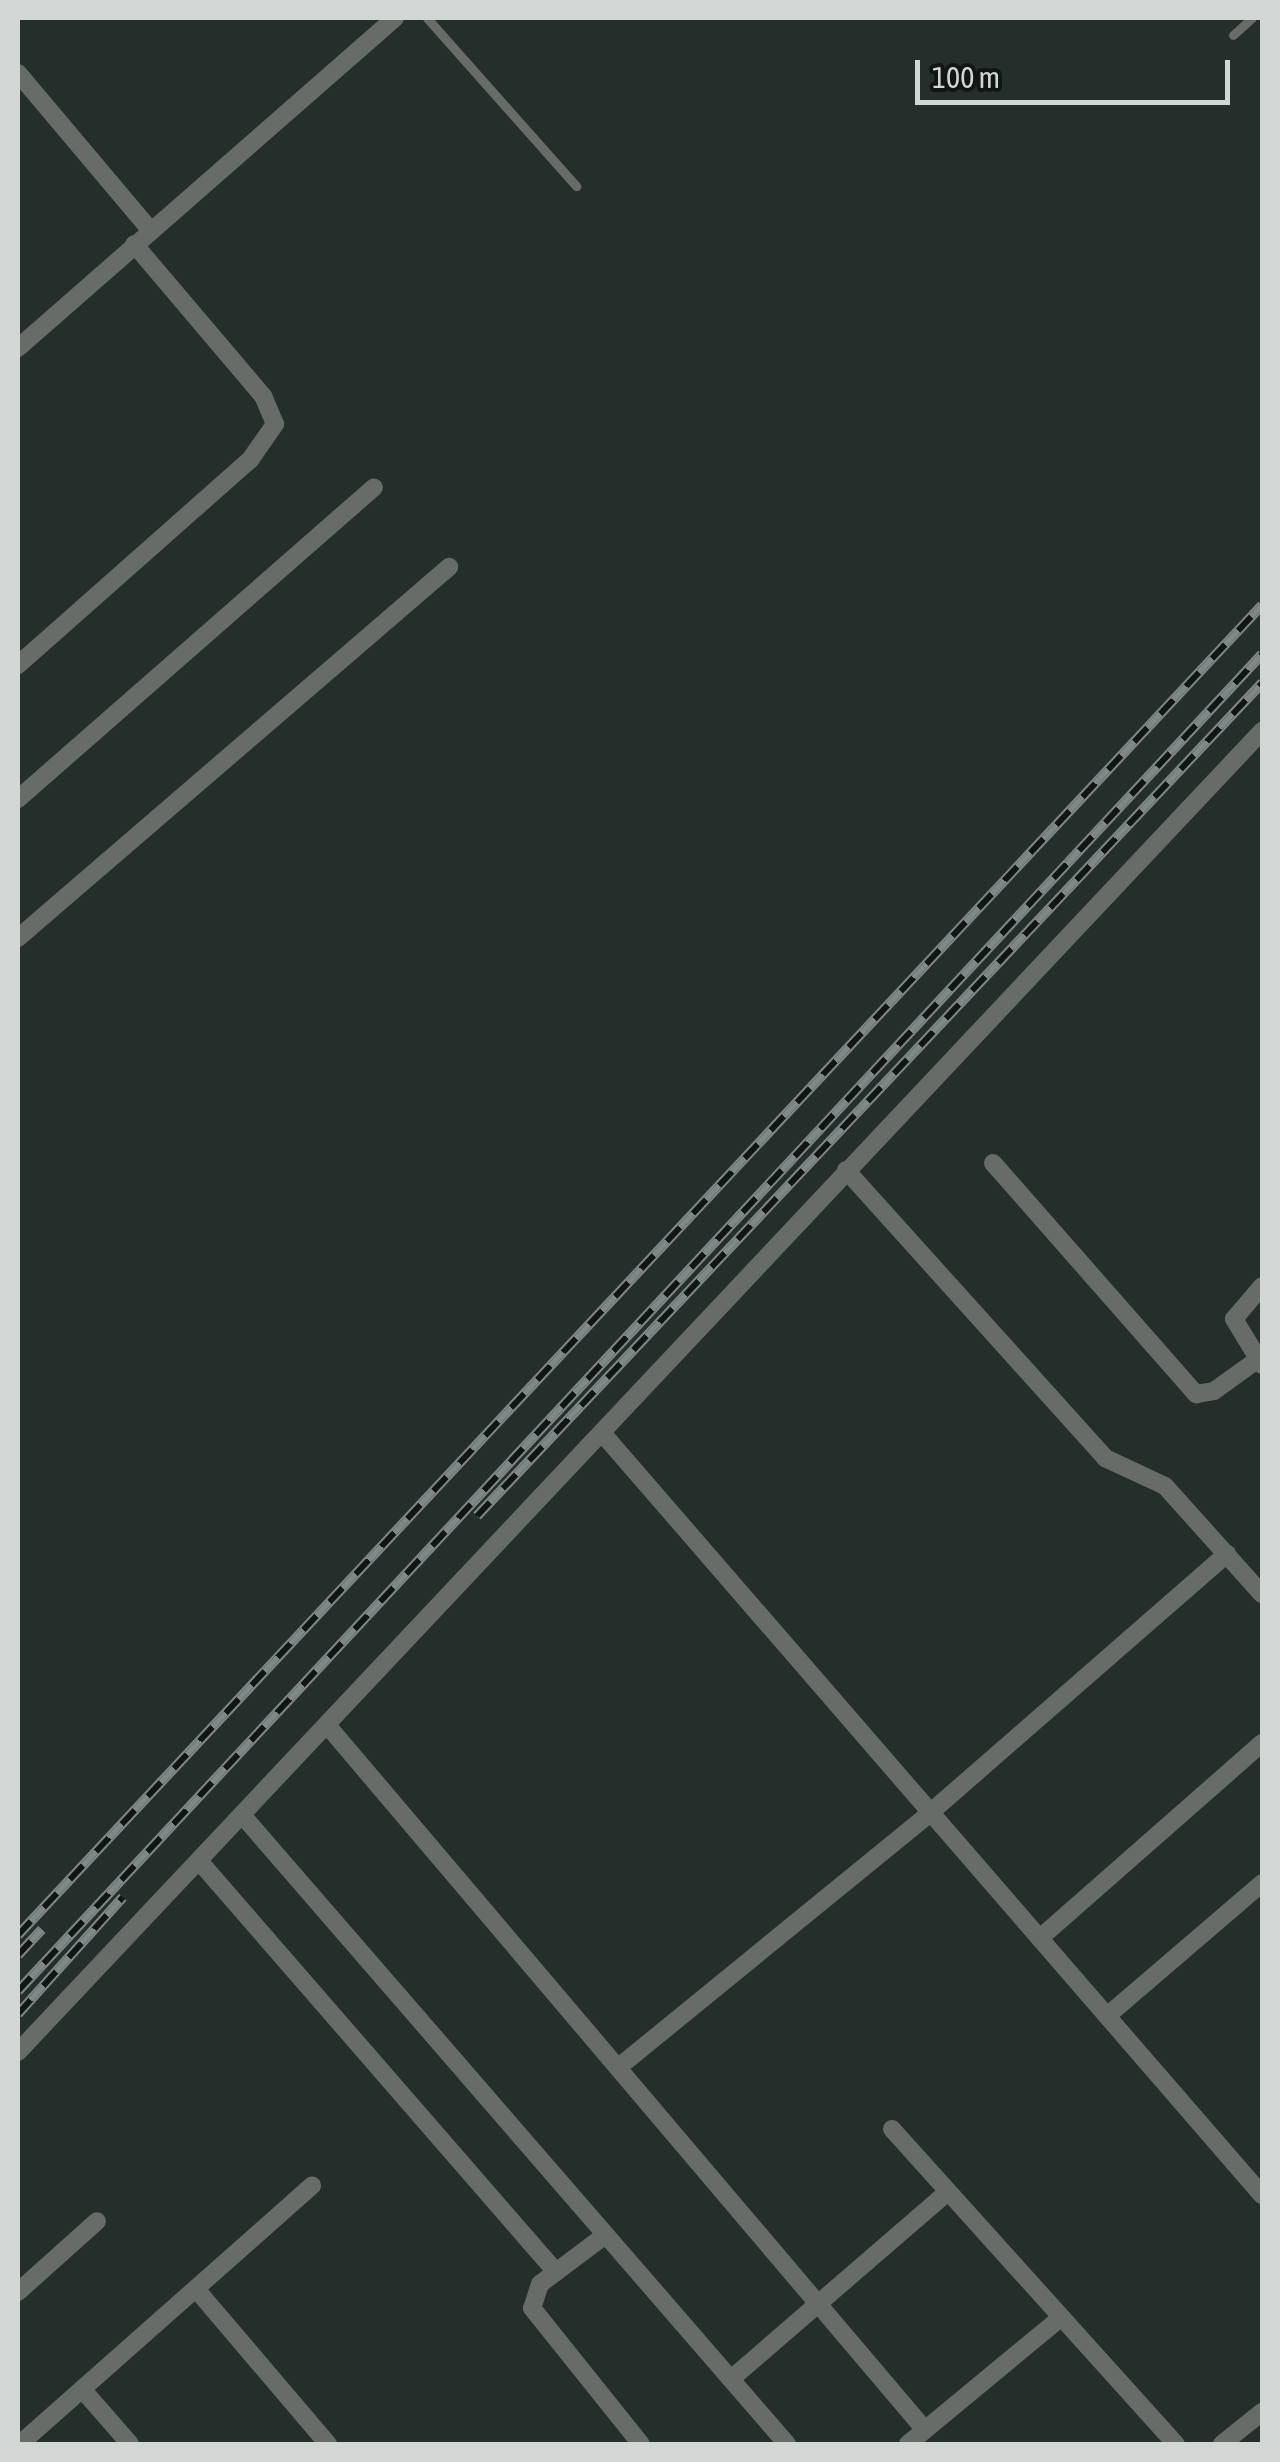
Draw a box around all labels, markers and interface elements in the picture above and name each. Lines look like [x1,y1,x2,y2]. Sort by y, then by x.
scale bar [920,40,1235,102]
text: 100 m [932,60,1000,94]

